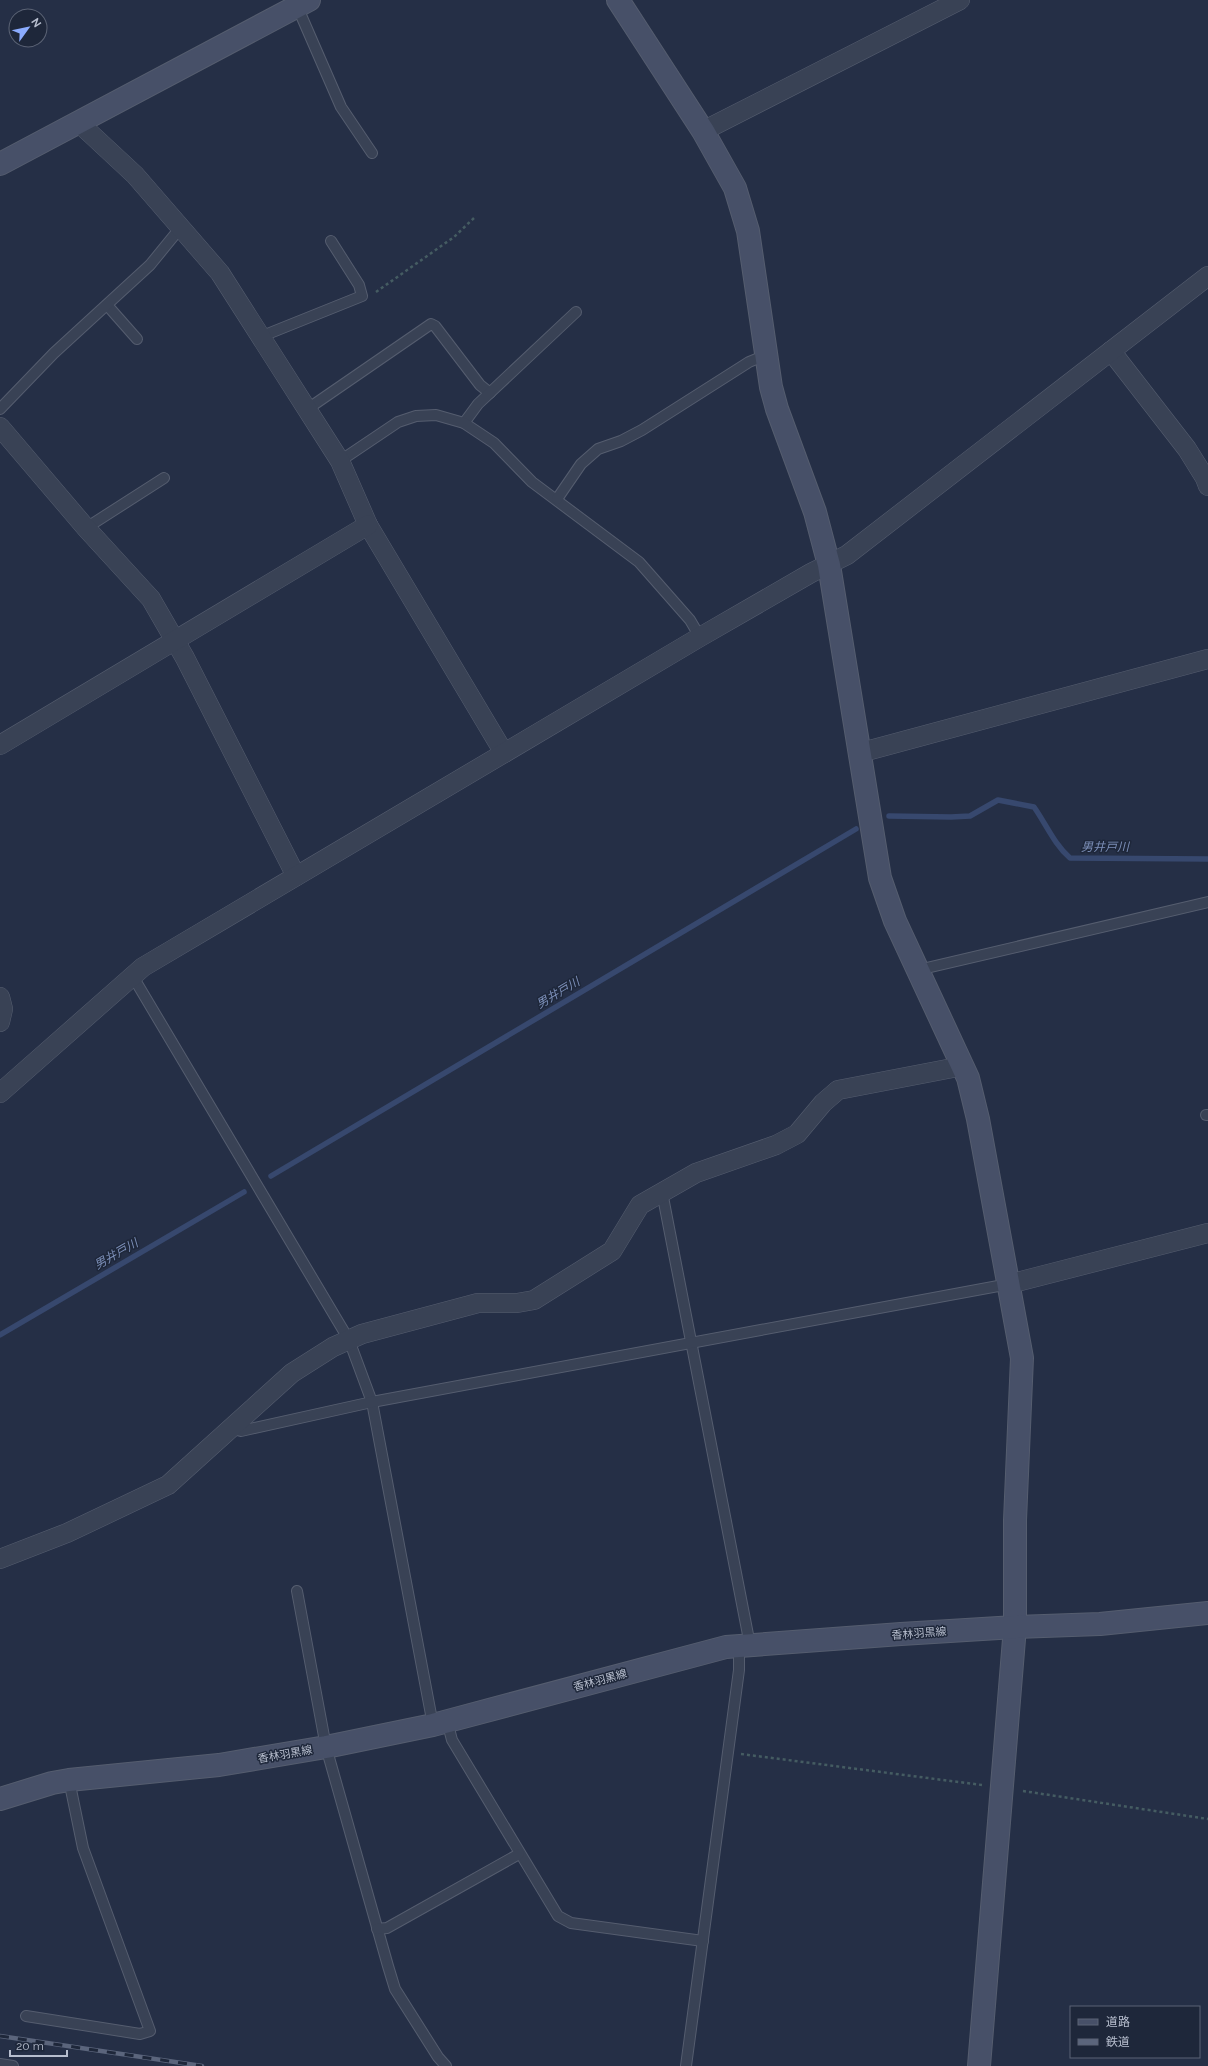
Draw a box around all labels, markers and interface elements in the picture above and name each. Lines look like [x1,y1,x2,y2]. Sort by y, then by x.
north arrow [8,8,48,48]
text: N [28,16,44,30]
water label: 男井戸川 [1081,840,1131,854]
water label: 男井戸川 [534,974,584,1011]
water label: 男井戸川 [92,1235,142,1272]
street label: 香林羽黒線 [891,1625,947,1642]
street label: 香林羽黒線 [572,1667,628,1694]
street label: 香林羽黒線 [257,1743,313,1766]
legend [1070,2006,1200,2058]
text: 道路 [1106,2015,1130,2029]
scale bar [10,2032,67,2058]
text: 鉄道 [1106,2035,1130,2049]
text: 20 m [16,2039,44,2053]

